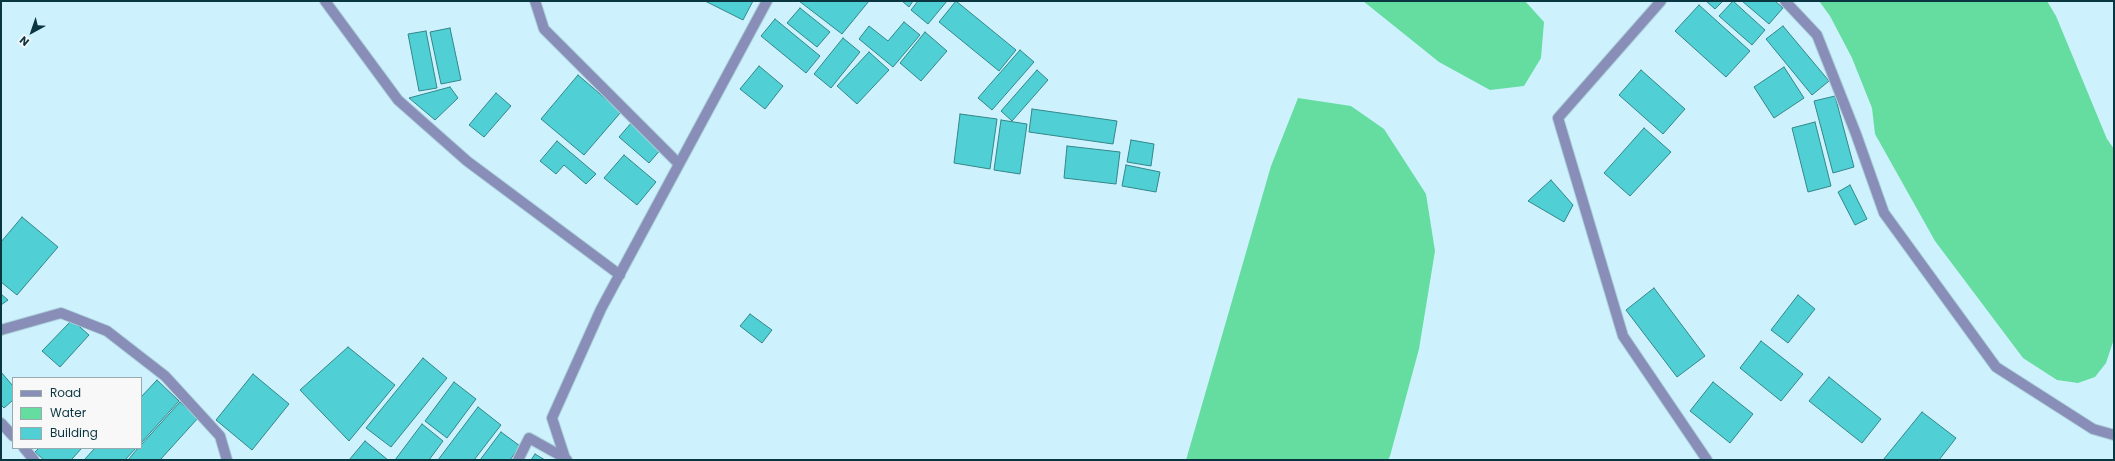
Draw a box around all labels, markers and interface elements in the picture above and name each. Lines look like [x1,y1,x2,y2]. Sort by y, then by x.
north arrow [12,12,52,52]
text: N [16,32,33,50]
legend [12,377,142,449]
text: Road [50,384,81,401]
text: Water [50,404,86,421]
text: Building [50,424,98,441]

